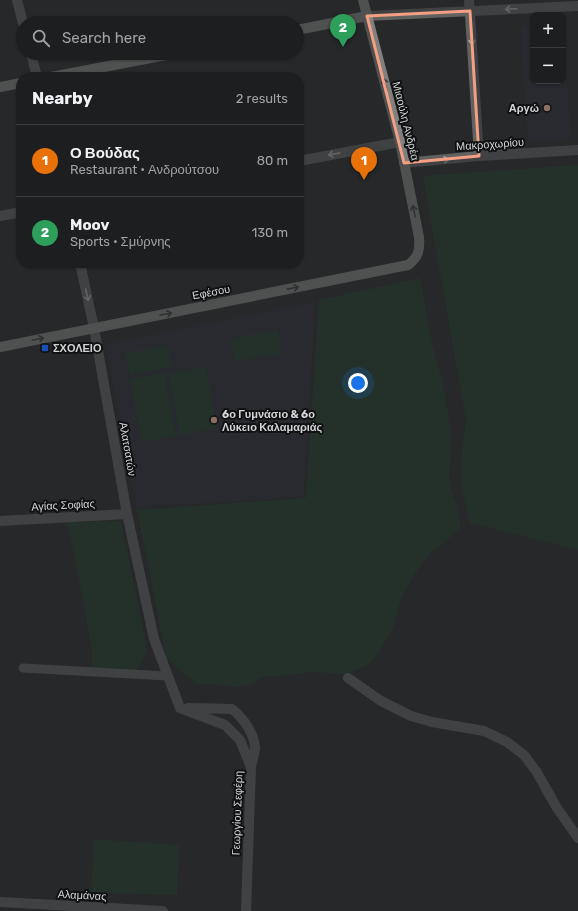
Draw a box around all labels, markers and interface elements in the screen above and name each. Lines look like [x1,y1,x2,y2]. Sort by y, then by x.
one-way arrow [505,6,518,13]
map controls [530,12,566,84]
button: + [530,12,566,48]
pin: 2 [330,14,356,47]
search box [16,16,304,60]
icon: search [30,27,52,49]
text: Search here [62,29,146,47]
one-way arrow [468,32,476,45]
button: − [530,48,566,84]
one-way arrow [381,78,388,91]
street label: Μιαούλη Ανδρέα [389,80,422,162]
text: Nearby [32,88,93,108]
text: 2 results [236,91,288,106]
place label: Αργώ [509,102,539,115]
marker: Αργώ [542,103,552,113]
street label: Μακροχωρίου [456,136,524,153]
text: Ο Βούδας [70,144,140,162]
pin: 1 [351,147,377,180]
one-way arrow [328,151,341,159]
text: 1 [42,153,48,168]
text: 80 m [257,153,288,168]
one-way arrow [436,156,449,163]
text: Restaurant · Ανδρούτσου [70,162,219,177]
one-way arrow [409,205,417,218]
text: Moov [70,216,109,234]
text: 2 [41,225,49,240]
text: 130 m [252,225,288,240]
text: Sports · Σμύρνης [70,234,171,249]
street label: Εφέσου [191,282,231,303]
one-way arrow [286,284,299,292]
one-way arrow [84,289,92,302]
one-way arrow [159,309,172,317]
one-way arrow [31,335,44,343]
place label: ΣΧΟΛΕΙΟ [53,342,102,355]
marker: ΣΧΟΛΕΙΟ [40,343,50,353]
your location [348,373,368,393]
place label: 6ο Γυμνάσιο & 6ο Λύκειο Καλαμαριάς [222,408,323,434]
marker: 6ο Γυμνάσιο & 6ο Λύκειο Καλαμαριάς [209,415,219,425]
street label: Αλατσατών [116,421,139,478]
street label: Αγίας Σοφίας [31,497,95,514]
street label: Γεωργίου Σεφέρη [230,770,245,856]
street label: Αλαμάνας [57,888,107,903]

